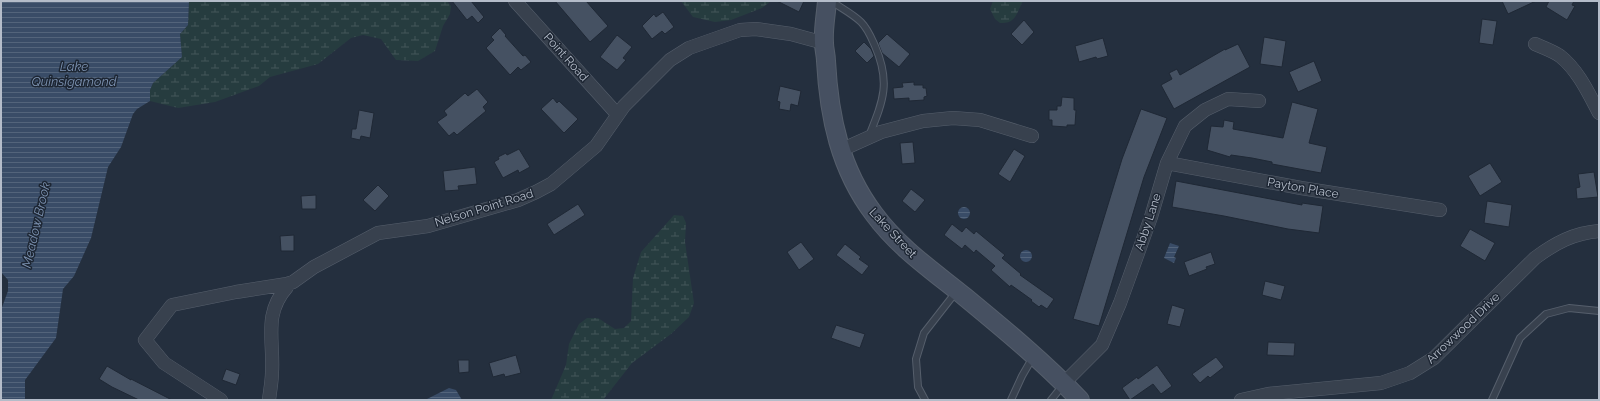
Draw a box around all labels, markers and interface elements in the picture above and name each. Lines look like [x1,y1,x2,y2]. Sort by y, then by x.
street label: Point Road [541,30,591,84]
water label: Lake Quinsigamond [31,59,117,89]
street label: Payton Place [1266,175,1340,201]
water label: Meadow Brook [19,181,53,269]
street label: Nelson Point Road [433,186,535,230]
street label: Abby Lane [1132,192,1164,252]
street label: Lake Street [866,205,920,261]
street label: Arrowwood Drive [1424,290,1502,366]

